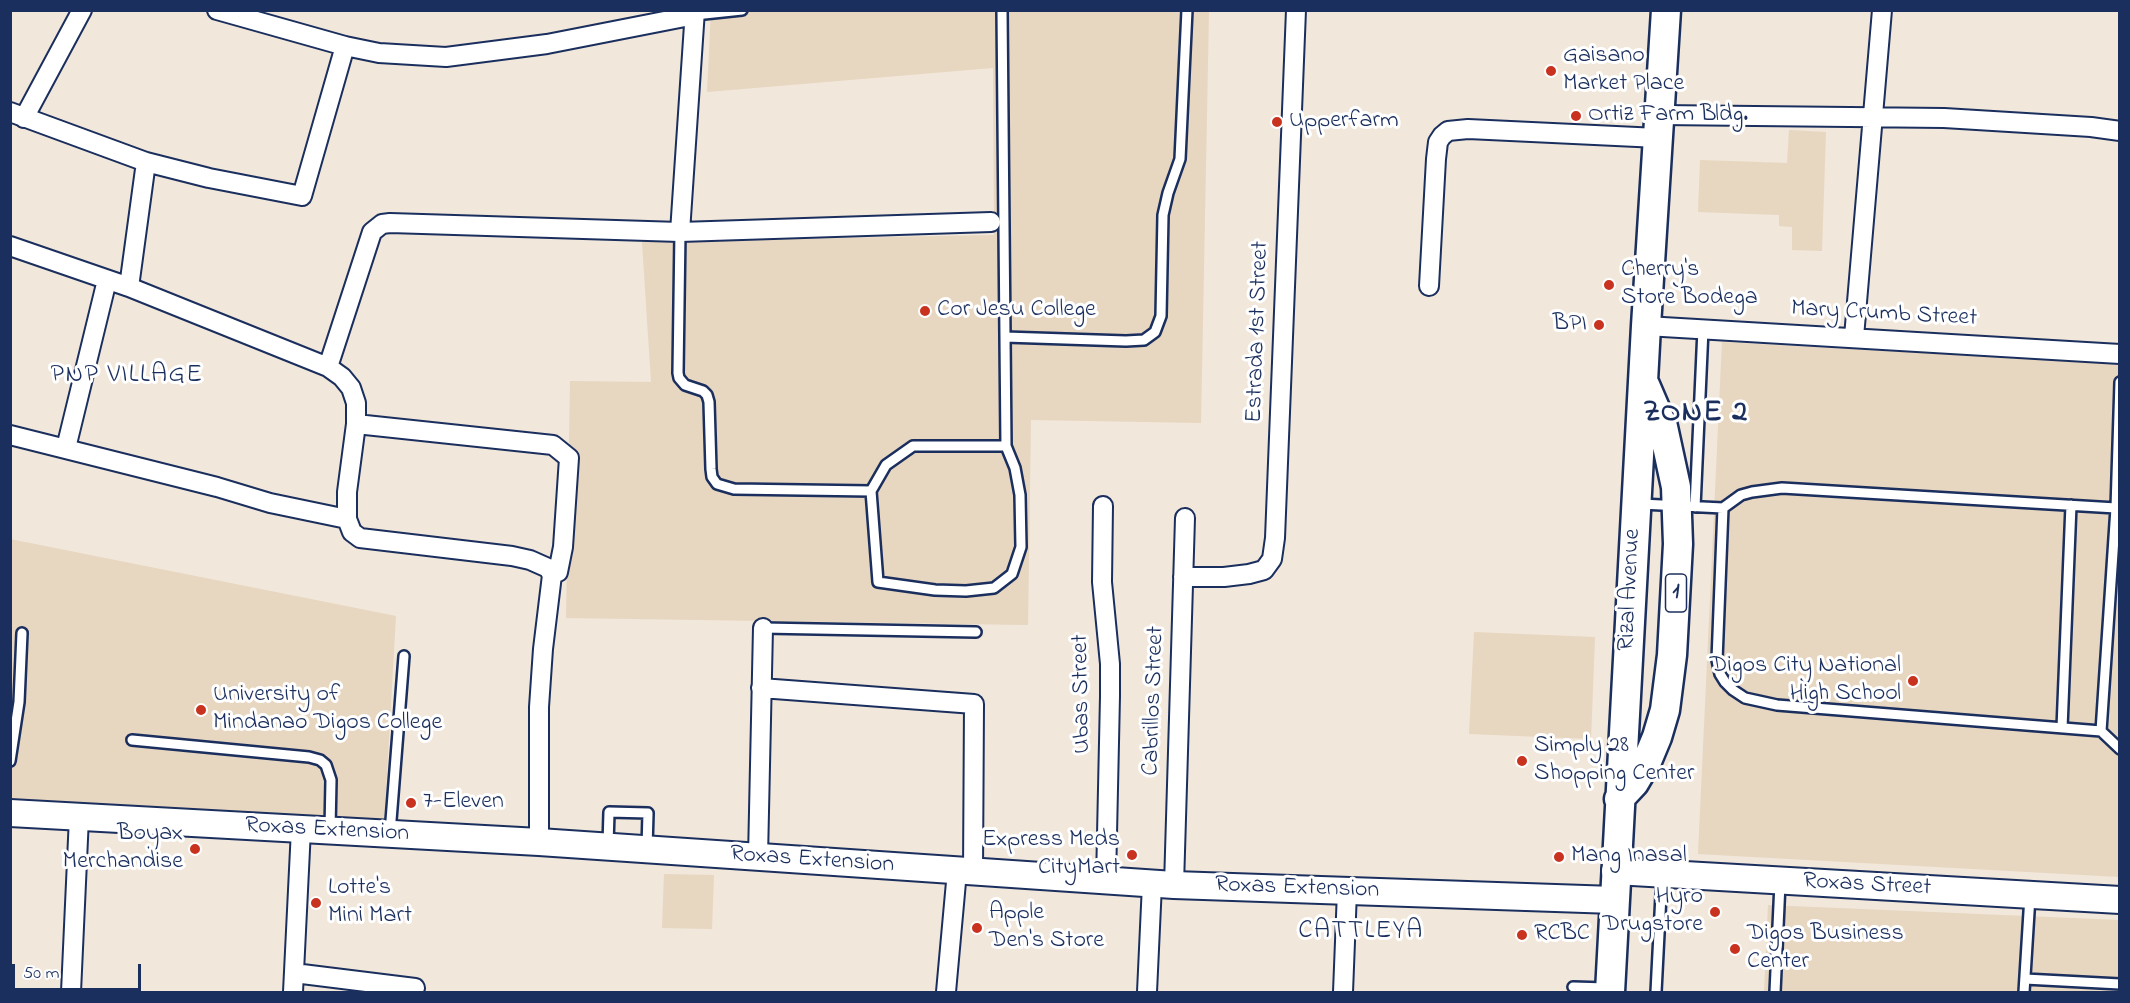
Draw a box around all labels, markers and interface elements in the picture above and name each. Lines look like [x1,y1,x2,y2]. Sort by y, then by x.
place label: Gaisano Market Place [1563,43,1684,99]
marker: Gaisano Market Place [1544,64,1558,78]
place label: Ortiz Farm Bldg. [1588,102,1748,130]
place label: Upperfarm [1289,108,1399,136]
marker: Ortiz Farm Bldg. [1569,109,1583,123]
marker: Upperfarm [1270,115,1284,129]
street label: Estrada 1st Street [1241,241,1277,423]
place label: Cherry's Store Bodega [1621,257,1758,313]
marker: Cherry's Store Bodega [1602,278,1616,292]
street label: Mary Crumb Street [1790,296,1978,334]
place label: Cor Jesu College [937,297,1096,325]
marker: Cor Jesu College [918,304,932,318]
place label: BPI [1553,311,1587,339]
marker: BPI [1592,318,1606,332]
district label: PNP VILLAGE [50,361,204,393]
district label: ZONE 2 [1643,397,1749,433]
street label: Rizal Avenue [1613,528,1649,652]
road number: 1 [1666,574,1686,612]
street label: Cabrillos Street [1138,626,1172,776]
street label: Ubas Street [1068,634,1098,754]
place label: Digos City National High School [1710,653,1901,709]
marker: Digos City National High School [1906,674,1920,688]
place label: University of Mindanao Digos College [213,682,442,738]
marker: University of Mindanao Digos College [194,703,208,717]
place label: Simply 28 Shopping Center [1534,733,1694,789]
marker: Simply 28 Shopping Center [1515,754,1529,768]
place label: 7-Eleven [423,789,504,817]
marker: 7-Eleven [404,796,418,810]
street label: Roxas Extension [244,812,410,850]
place label: Boyax Merchandise [63,821,183,877]
place label: Express Meds CityMart [982,827,1120,883]
street label: Roxas Extension [729,841,895,881]
marker: Boyax Merchandise [188,842,202,856]
place label: Mang Inasal [1571,843,1687,871]
marker: Express Meds CityMart [1125,848,1139,862]
marker: Mang Inasal [1552,850,1566,864]
street label: Roxas Street [1802,868,1932,904]
street label: Roxas Extension [1214,872,1380,906]
place label: Lotte's Mini Mart [328,875,412,931]
place label: Hyro Drugstore [1603,884,1703,940]
marker: Lotte's Mini Mart [309,896,323,910]
place label: Apple Den's Store [989,900,1104,956]
marker: Hyro Drugstore [1708,905,1722,919]
district label: CATTLEYA [1298,917,1424,949]
marker: Apple Den's Store [970,921,984,935]
place label: RCBC [1534,921,1590,949]
place label: Digos Business Center [1747,921,1904,977]
marker: RCBC [1515,928,1529,942]
marker: Digos Business Center [1728,942,1742,956]
scale bar [15,952,144,990]
text: 50 m [23,961,60,987]

